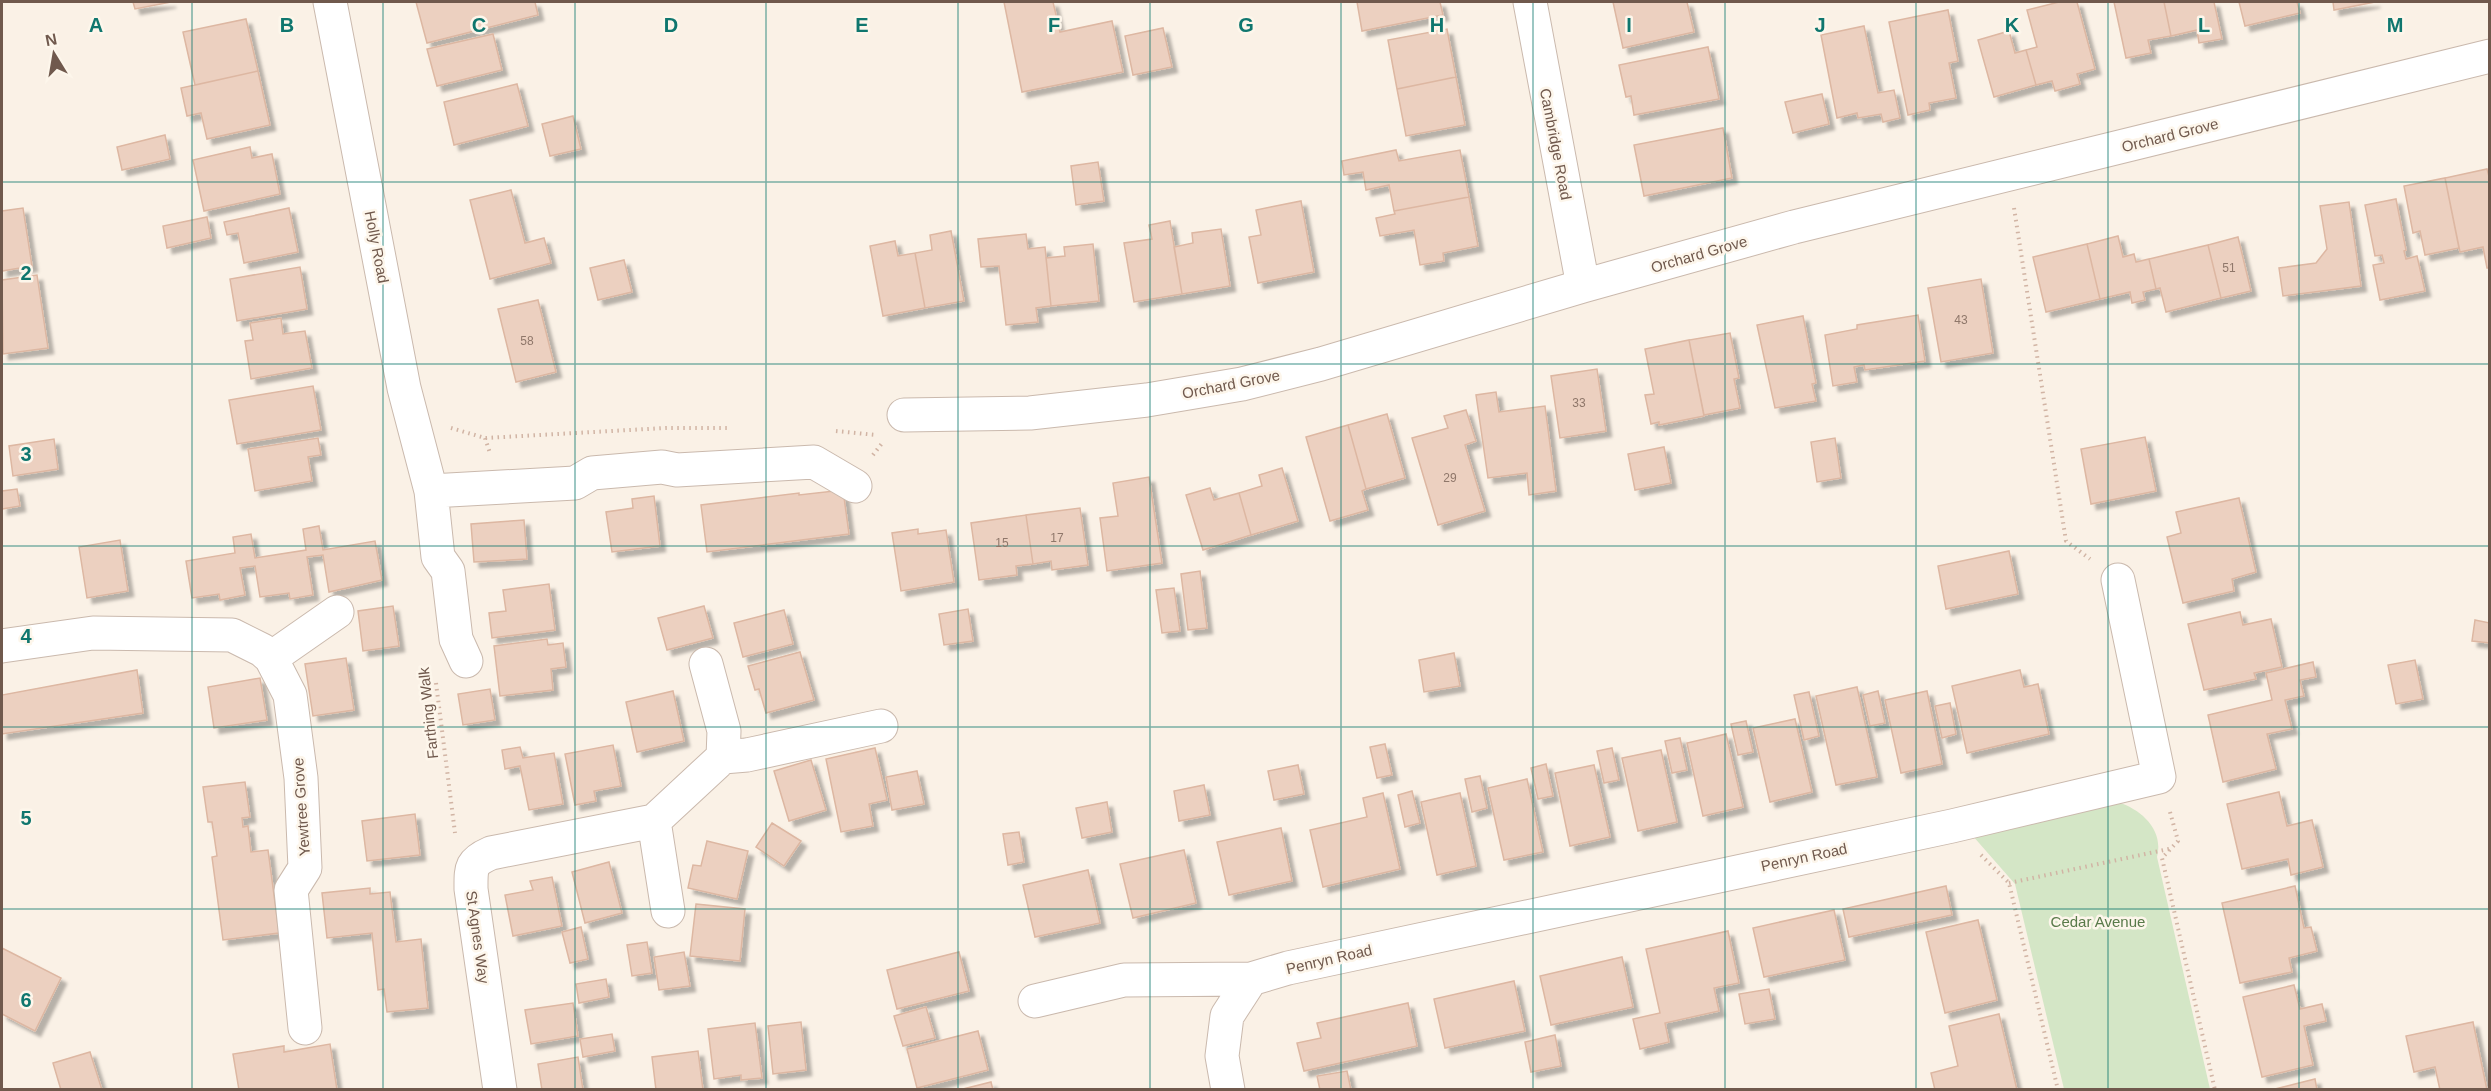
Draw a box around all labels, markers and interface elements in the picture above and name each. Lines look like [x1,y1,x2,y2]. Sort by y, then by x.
text: A [89,14,103,36]
text: B [280,14,294,36]
text: C [472,14,486,36]
text: D [664,14,678,36]
text: E [855,14,869,36]
text: F [1048,14,1060,36]
text: G [1238,14,1254,36]
text: H [1430,14,1444,36]
text: I [1626,14,1632,36]
text: J [1814,14,1826,36]
text: K [2005,14,2020,36]
text: L [2198,14,2210,36]
text: M [2387,14,2403,36]
north arrow [24,24,84,84]
text: N [44,30,59,49]
street label: Cambridge Road [1537,87,1575,201]
street label: Orchard Grove [2120,115,2220,155]
street label: Holly Road [362,209,392,285]
street label: Orchard Grove [1649,232,1749,276]
house number: 51 [2222,261,2236,275]
text: 2 [20,262,32,284]
house number: 43 [1954,313,1968,327]
house number: 58 [520,334,534,348]
street label: Orchard Grove [1181,366,1281,402]
house number: 33 [1572,396,1586,410]
text: 3 [20,443,32,465]
house number: 29 [1443,471,1457,485]
house number: 17 [1050,531,1064,545]
house number: 15 [995,536,1009,550]
text: 4 [20,625,32,647]
street label: Farthing Walk [415,666,441,760]
street label: Yewtree Grove [289,757,313,857]
text: 5 [20,807,32,829]
street label: Penryn Road [1759,840,1849,874]
street label: St Agnes Way [463,889,493,985]
park label: Cedar Avenue [2051,913,2145,930]
street label: Penryn Road [1284,941,1374,977]
text: 6 [20,989,32,1011]

